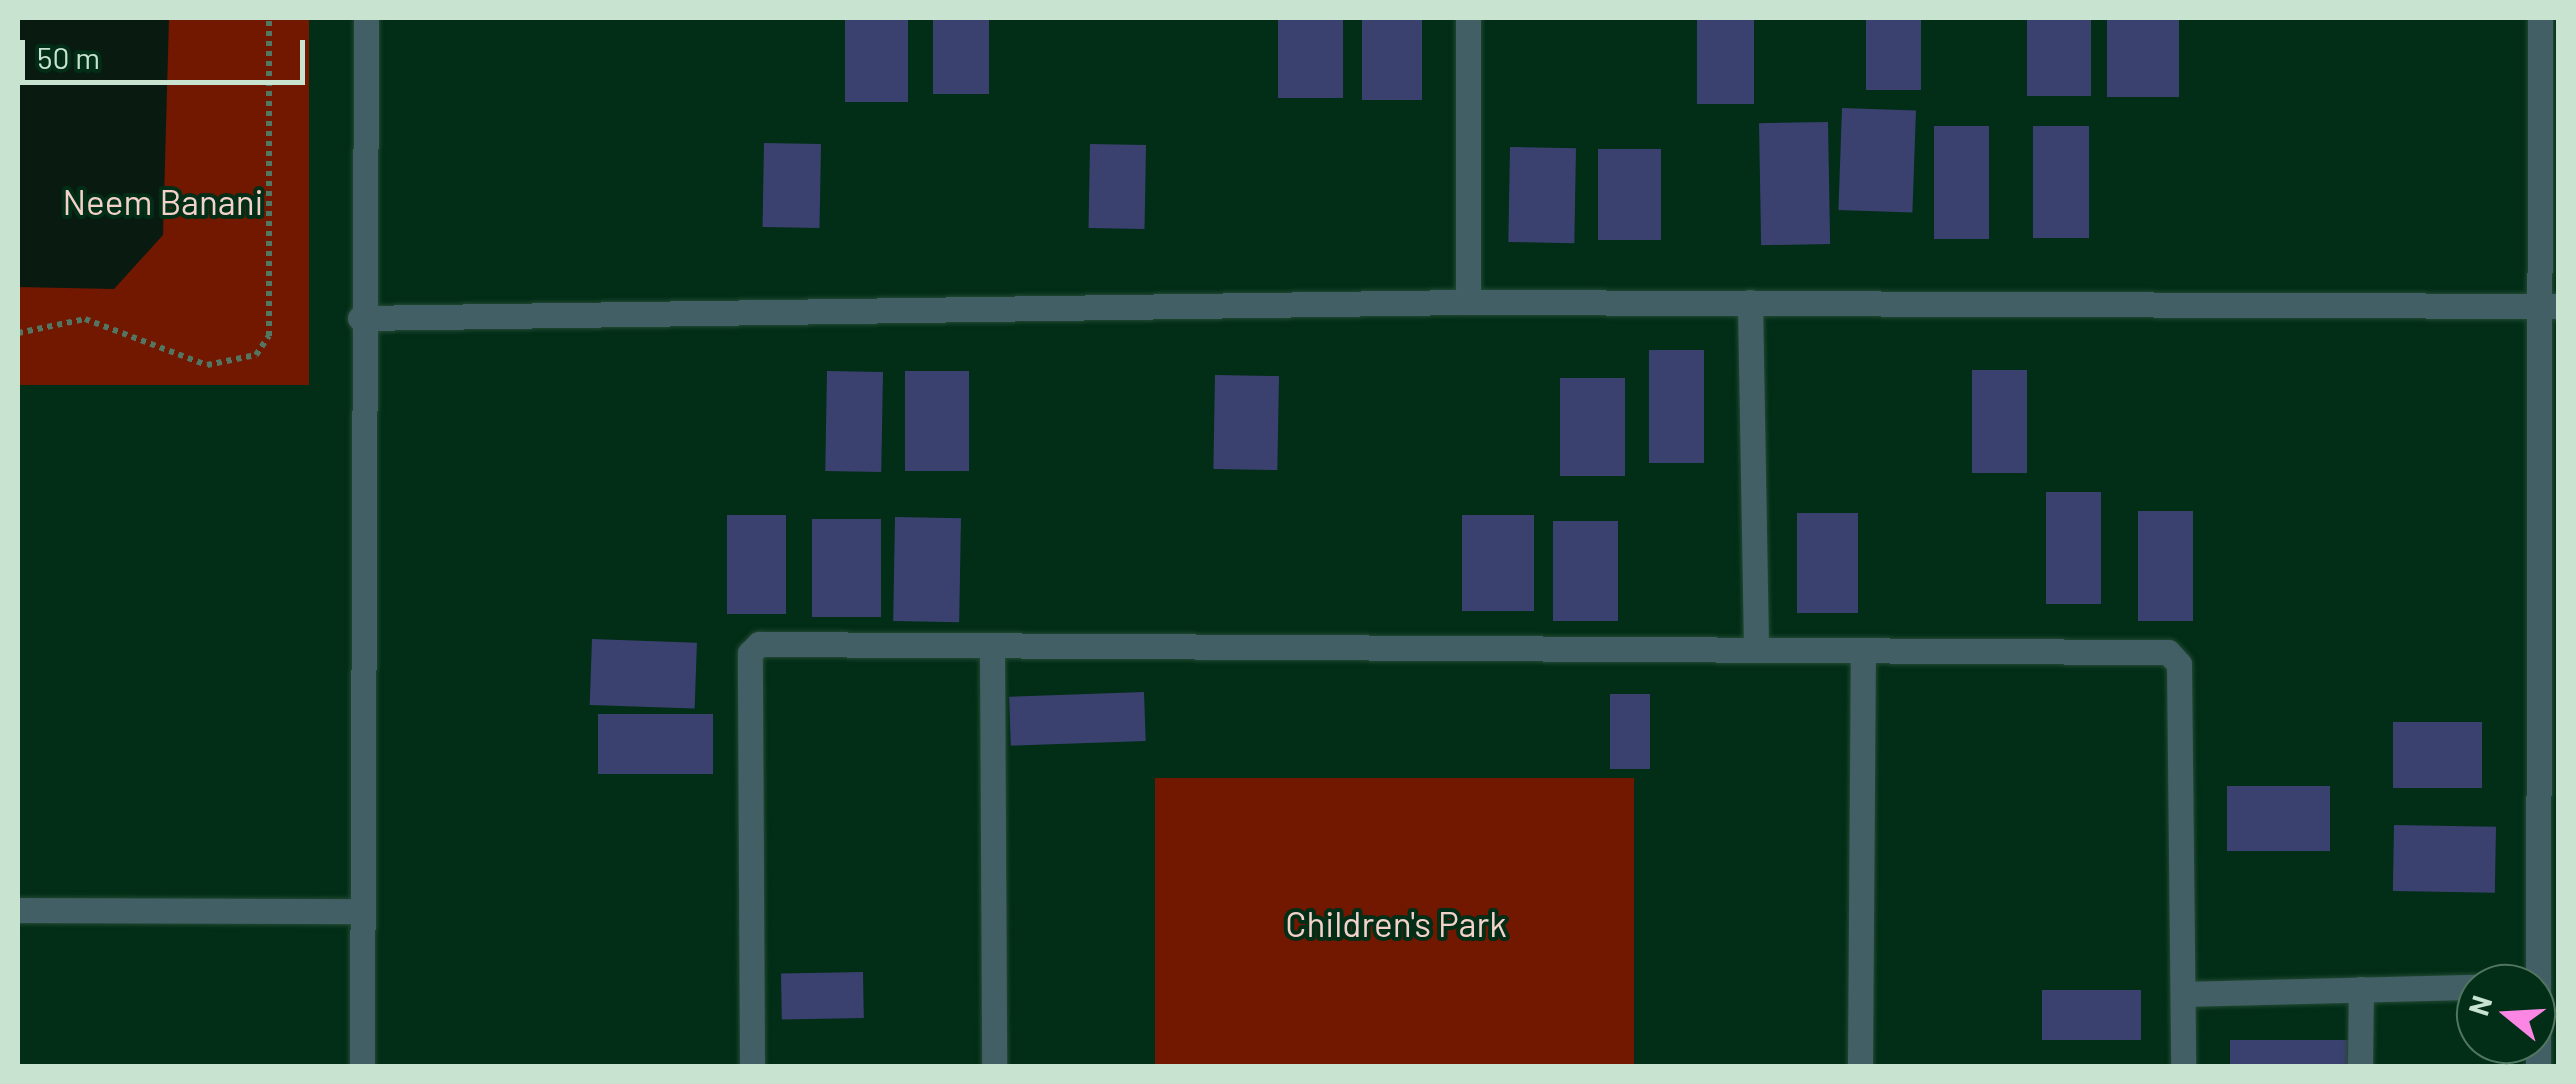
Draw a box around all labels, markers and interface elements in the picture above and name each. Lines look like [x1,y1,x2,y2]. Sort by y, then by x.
scale bar [25,20,310,82]
text: 50 m [37,39,100,75]
park label: Neem Banani [62,180,264,222]
park label: Children's Park [1285,902,1507,944]
north arrow [2456,964,2556,1064]
text: N [2460,991,2498,1019]

